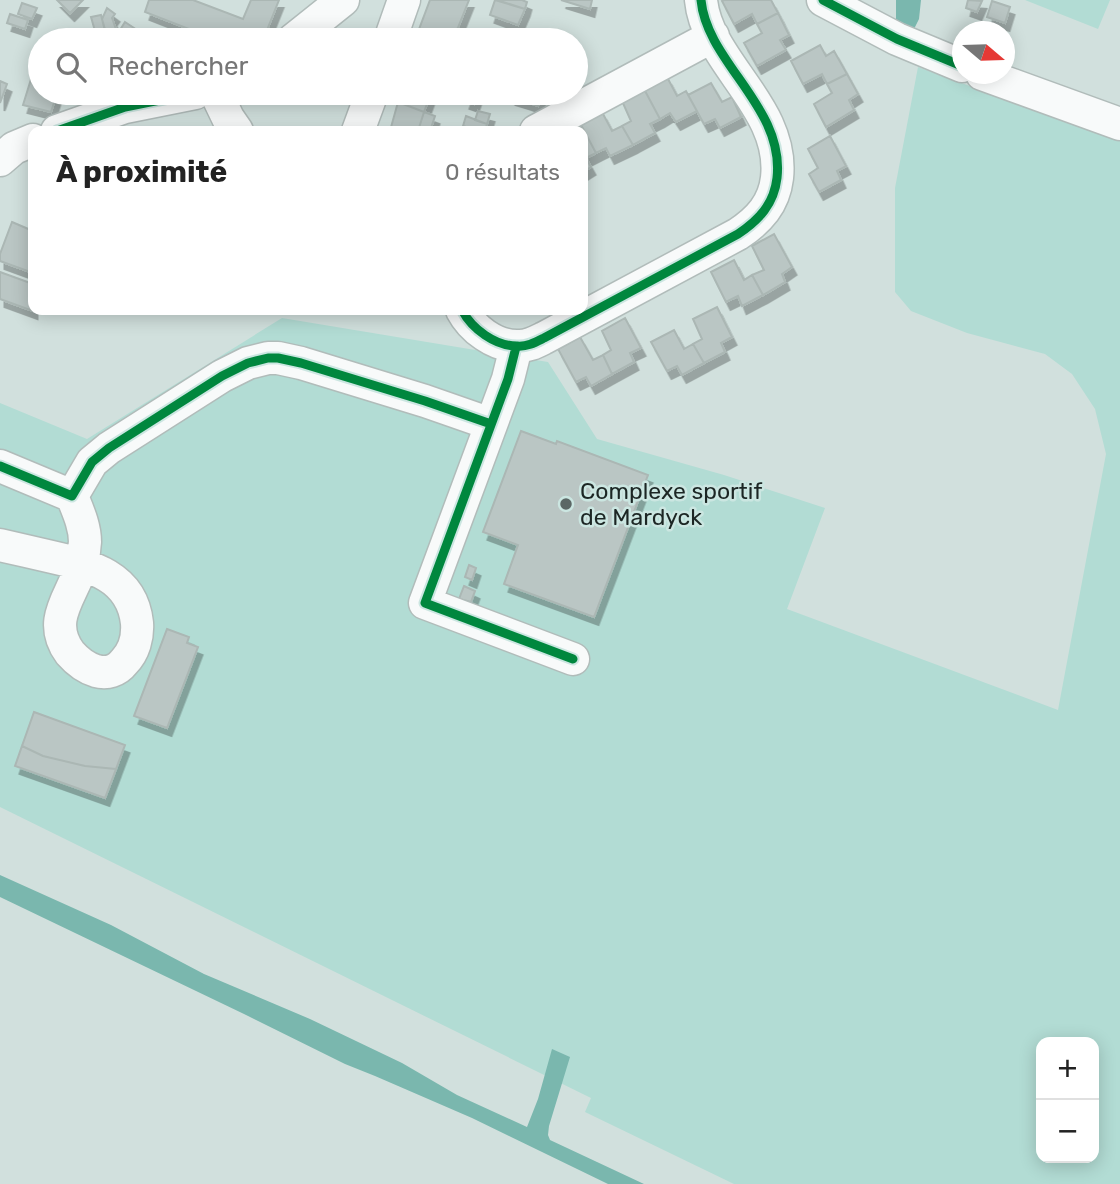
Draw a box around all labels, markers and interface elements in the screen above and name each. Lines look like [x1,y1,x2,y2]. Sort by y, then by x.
north arrow [952,21,1015,84]
search box [28,28,588,105]
icon: search [52,48,90,86]
text: Rechercher [108,51,248,82]
text: À proximité [56,154,227,190]
text: 0 résultats [445,158,560,186]
place label: Complexe sportif de Mardyck [580,477,762,531]
marker: Complexe sportif de Mardyck [558,496,574,512]
map controls [1036,1037,1099,1163]
button: + [1036,1037,1099,1100]
button: − [1036,1100,1099,1163]

